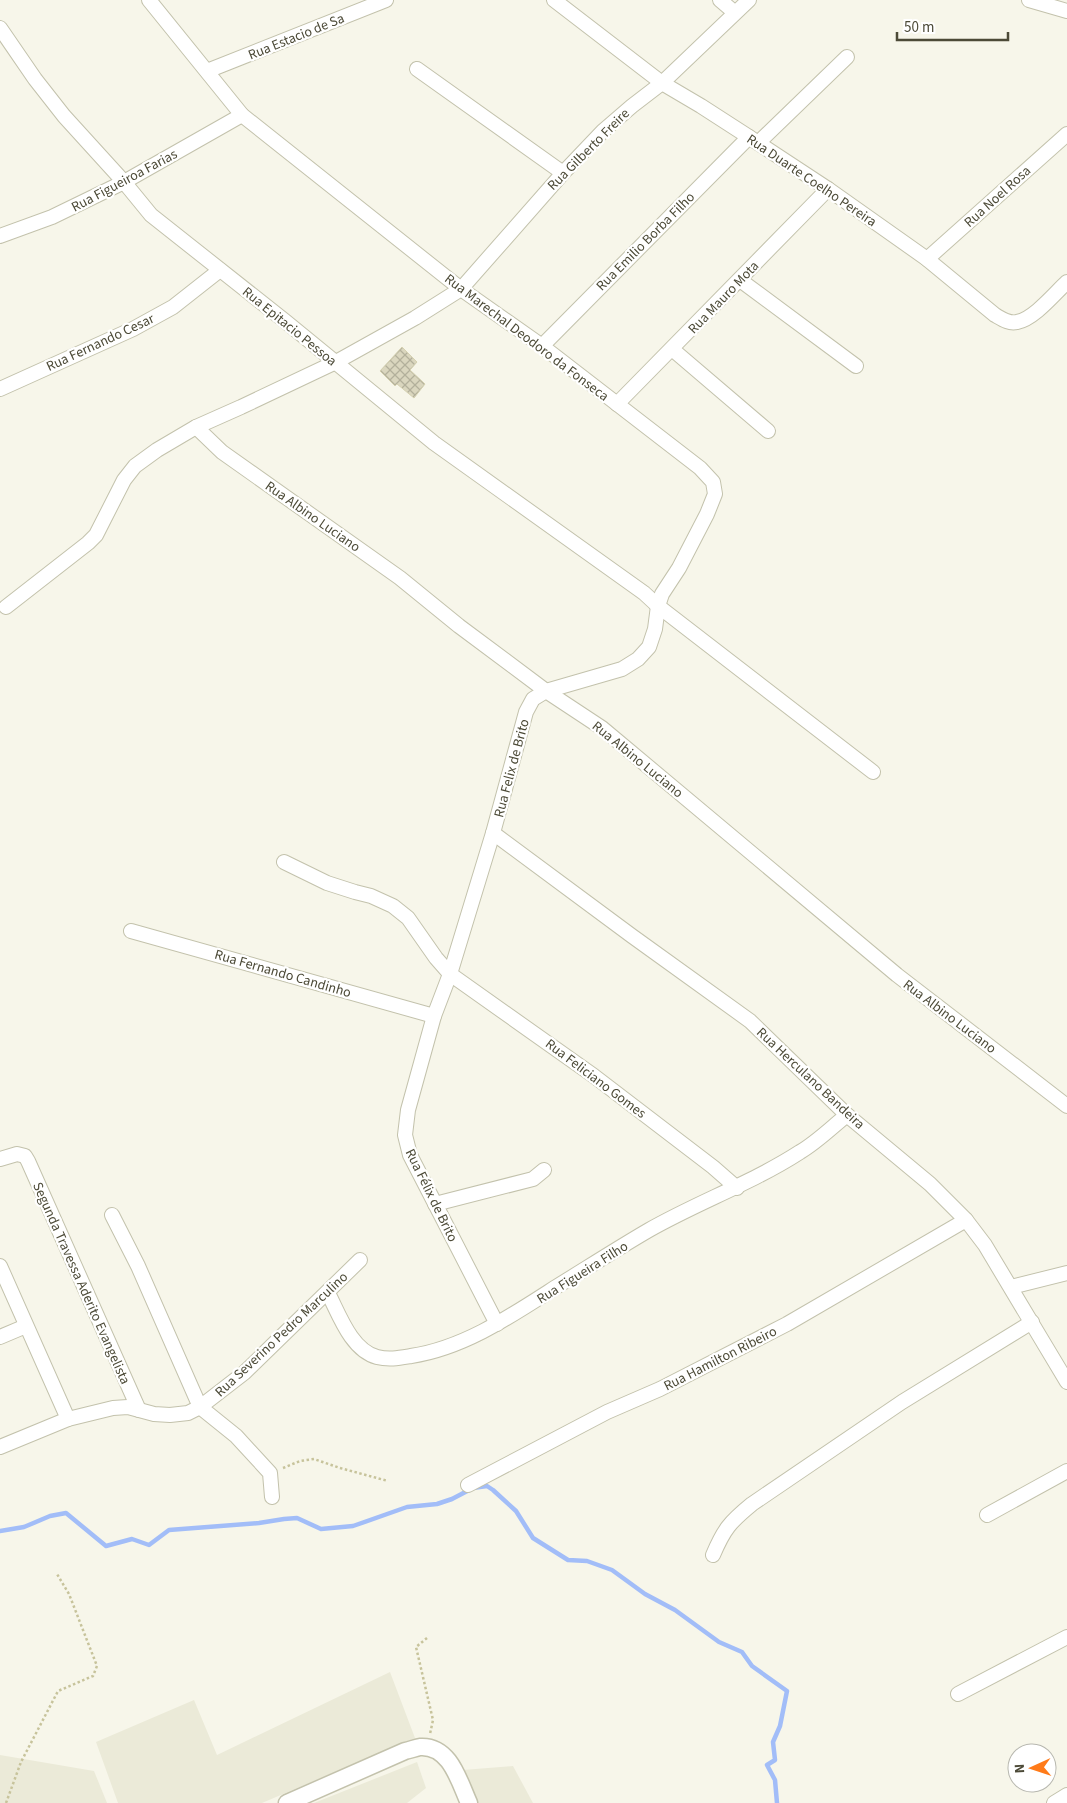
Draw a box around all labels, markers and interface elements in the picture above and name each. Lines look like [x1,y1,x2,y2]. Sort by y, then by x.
street label: Rua Estacio de Sa [245,9,347,65]
scale bar [897,10,1008,42]
text: 50 m [904,17,934,38]
street label: Rua Gilberto Freire [543,104,634,195]
street label: Rua Duarte Coelho Pereira [742,130,881,232]
street label: Rua Figueiroa Farias [68,144,181,217]
street label: Rua Noel Rosa [960,161,1035,232]
street label: Rua Emilio Borba Filho [592,188,700,296]
street label: Rua Mauro Mota [684,257,764,339]
street label: Rua Marechal Deodoro da Fonseca [440,269,613,406]
street label: Rua Epitacio Pessoa [238,282,341,371]
street label: Rua Fernando Cesar [43,309,158,377]
street label: Rua Albino Luciano [261,476,364,557]
street label: Rua Felix de Brito [489,717,535,820]
street label: Rua Albino Luciano [587,717,687,803]
street label: Rua Fernando Candinho [212,945,353,1003]
street label: Rua Albino Luciano [899,975,1000,1059]
street label: Rua Herculano Bandeira [752,1023,869,1134]
street label: Rua Feliciano Gomes [541,1034,650,1123]
street label: Rua Félix de Brito [400,1146,462,1245]
street label: Segunda Travessa Aderito Evangelista [27,1179,135,1388]
street label: Rua Figueira Filho [533,1237,632,1309]
street label: Rua Severino Pedro Marculino [211,1268,353,1402]
street label: Rua Hamilton Ribeiro [660,1322,781,1396]
north arrow [1007,1743,1057,1793]
text: N [1010,1763,1030,1774]

